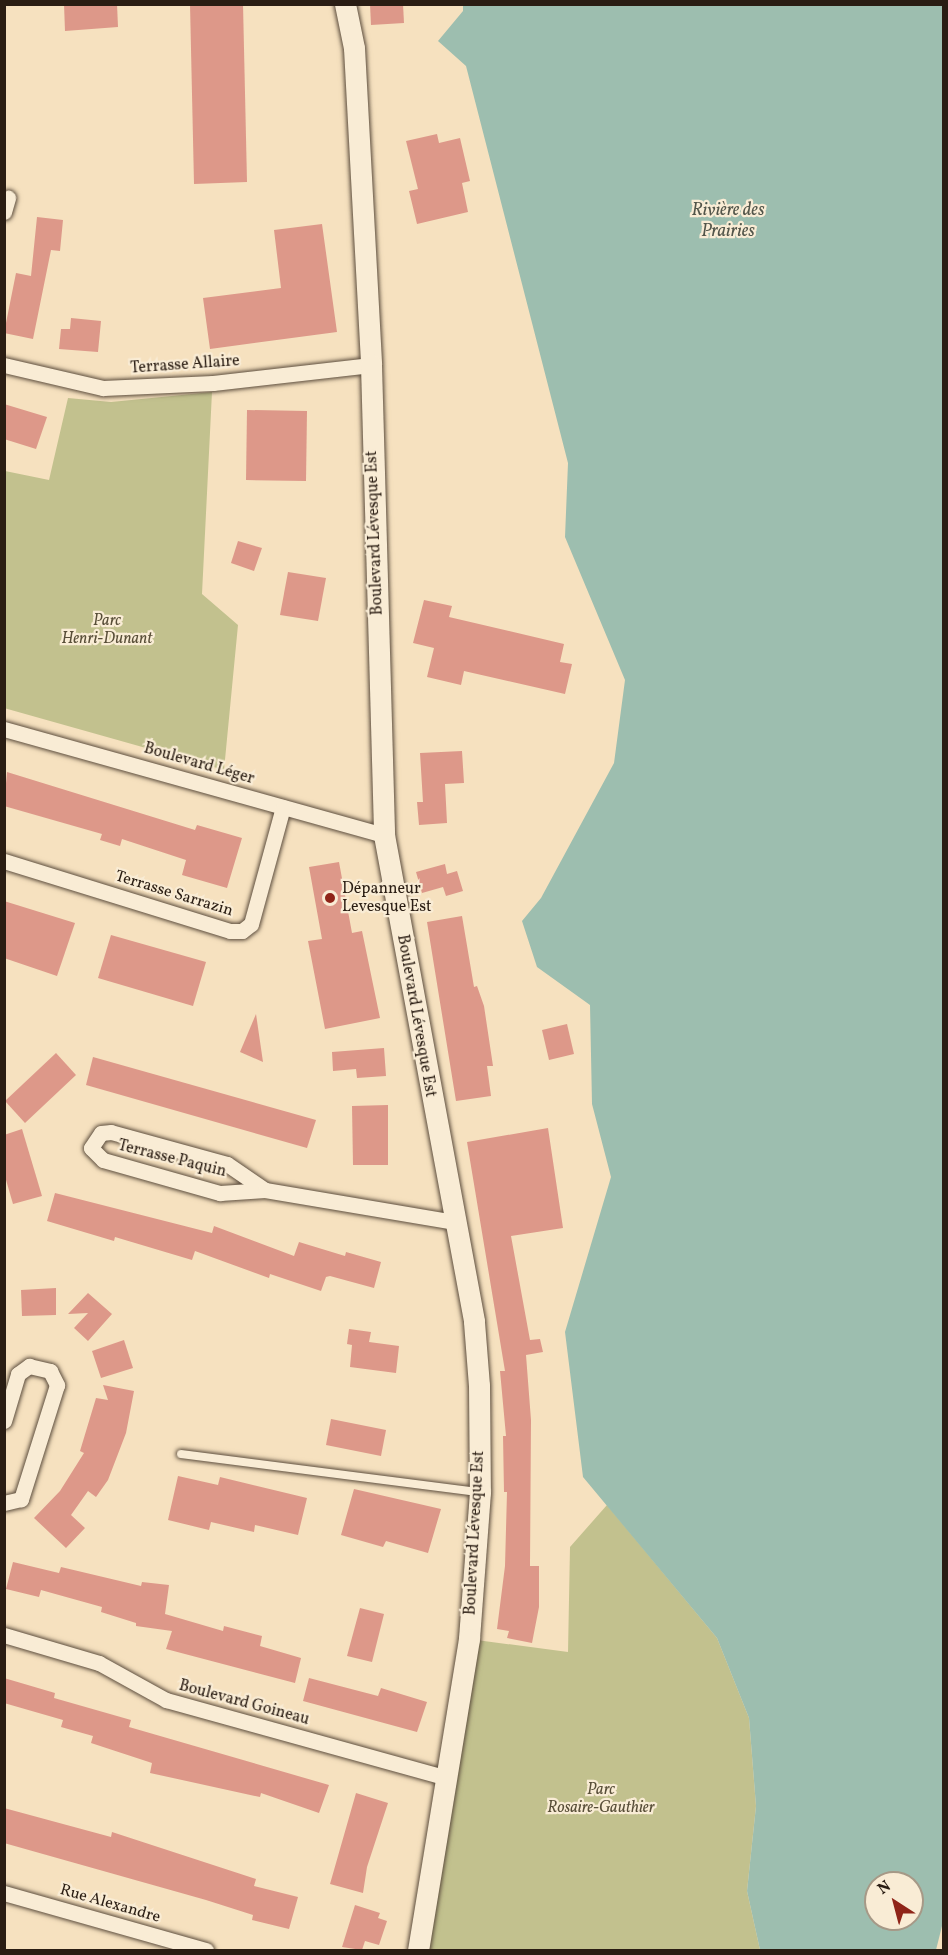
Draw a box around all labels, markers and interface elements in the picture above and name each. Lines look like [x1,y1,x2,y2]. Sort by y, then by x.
water label: Rivière des Prairies [691,201,765,244]
street label: Terrasse Allaire [130,352,240,378]
street label: Boulevard Lévesque Est [363,450,387,616]
park label: Parc Henri-Dunant [62,611,152,649]
street label: Boulevard Léger [142,739,256,789]
street label: Terrasse Sarrazin [113,867,235,921]
place label: Dépanneur Levesque Est [342,879,432,917]
marker: Dépanneur Levesque Est [323,891,337,905]
street label: Boulevard Lévesque Est [392,933,440,1099]
street label: Terrasse Paquin [116,1136,228,1182]
street label: Boulevard Lévesque Est [461,1450,489,1616]
street label: Boulevard Goineau [177,1676,311,1730]
park label: Parc Rosaire-Gauthier [547,1780,655,1818]
north arrow [864,1871,924,1931]
text: N [873,1876,896,1900]
street label: Rue Alexandre [58,1881,162,1927]

